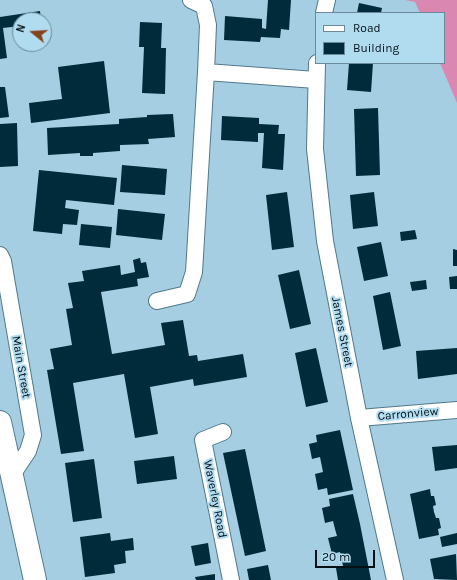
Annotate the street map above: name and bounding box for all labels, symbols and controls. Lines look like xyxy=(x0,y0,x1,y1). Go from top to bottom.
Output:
north arrow xyxy=(12,12,52,52)
legend xyxy=(315,12,445,64)
text: Road xyxy=(353,21,381,35)
text: N xyxy=(14,23,28,34)
text: Building xyxy=(353,41,399,55)
street label: James Street xyxy=(328,296,356,368)
street label: Main Street xyxy=(8,335,34,399)
street label: Carronview xyxy=(377,404,439,424)
street label: Waverley Road xyxy=(200,459,230,539)
scale bar xyxy=(317,542,377,568)
text: 20 m xyxy=(322,550,350,564)

